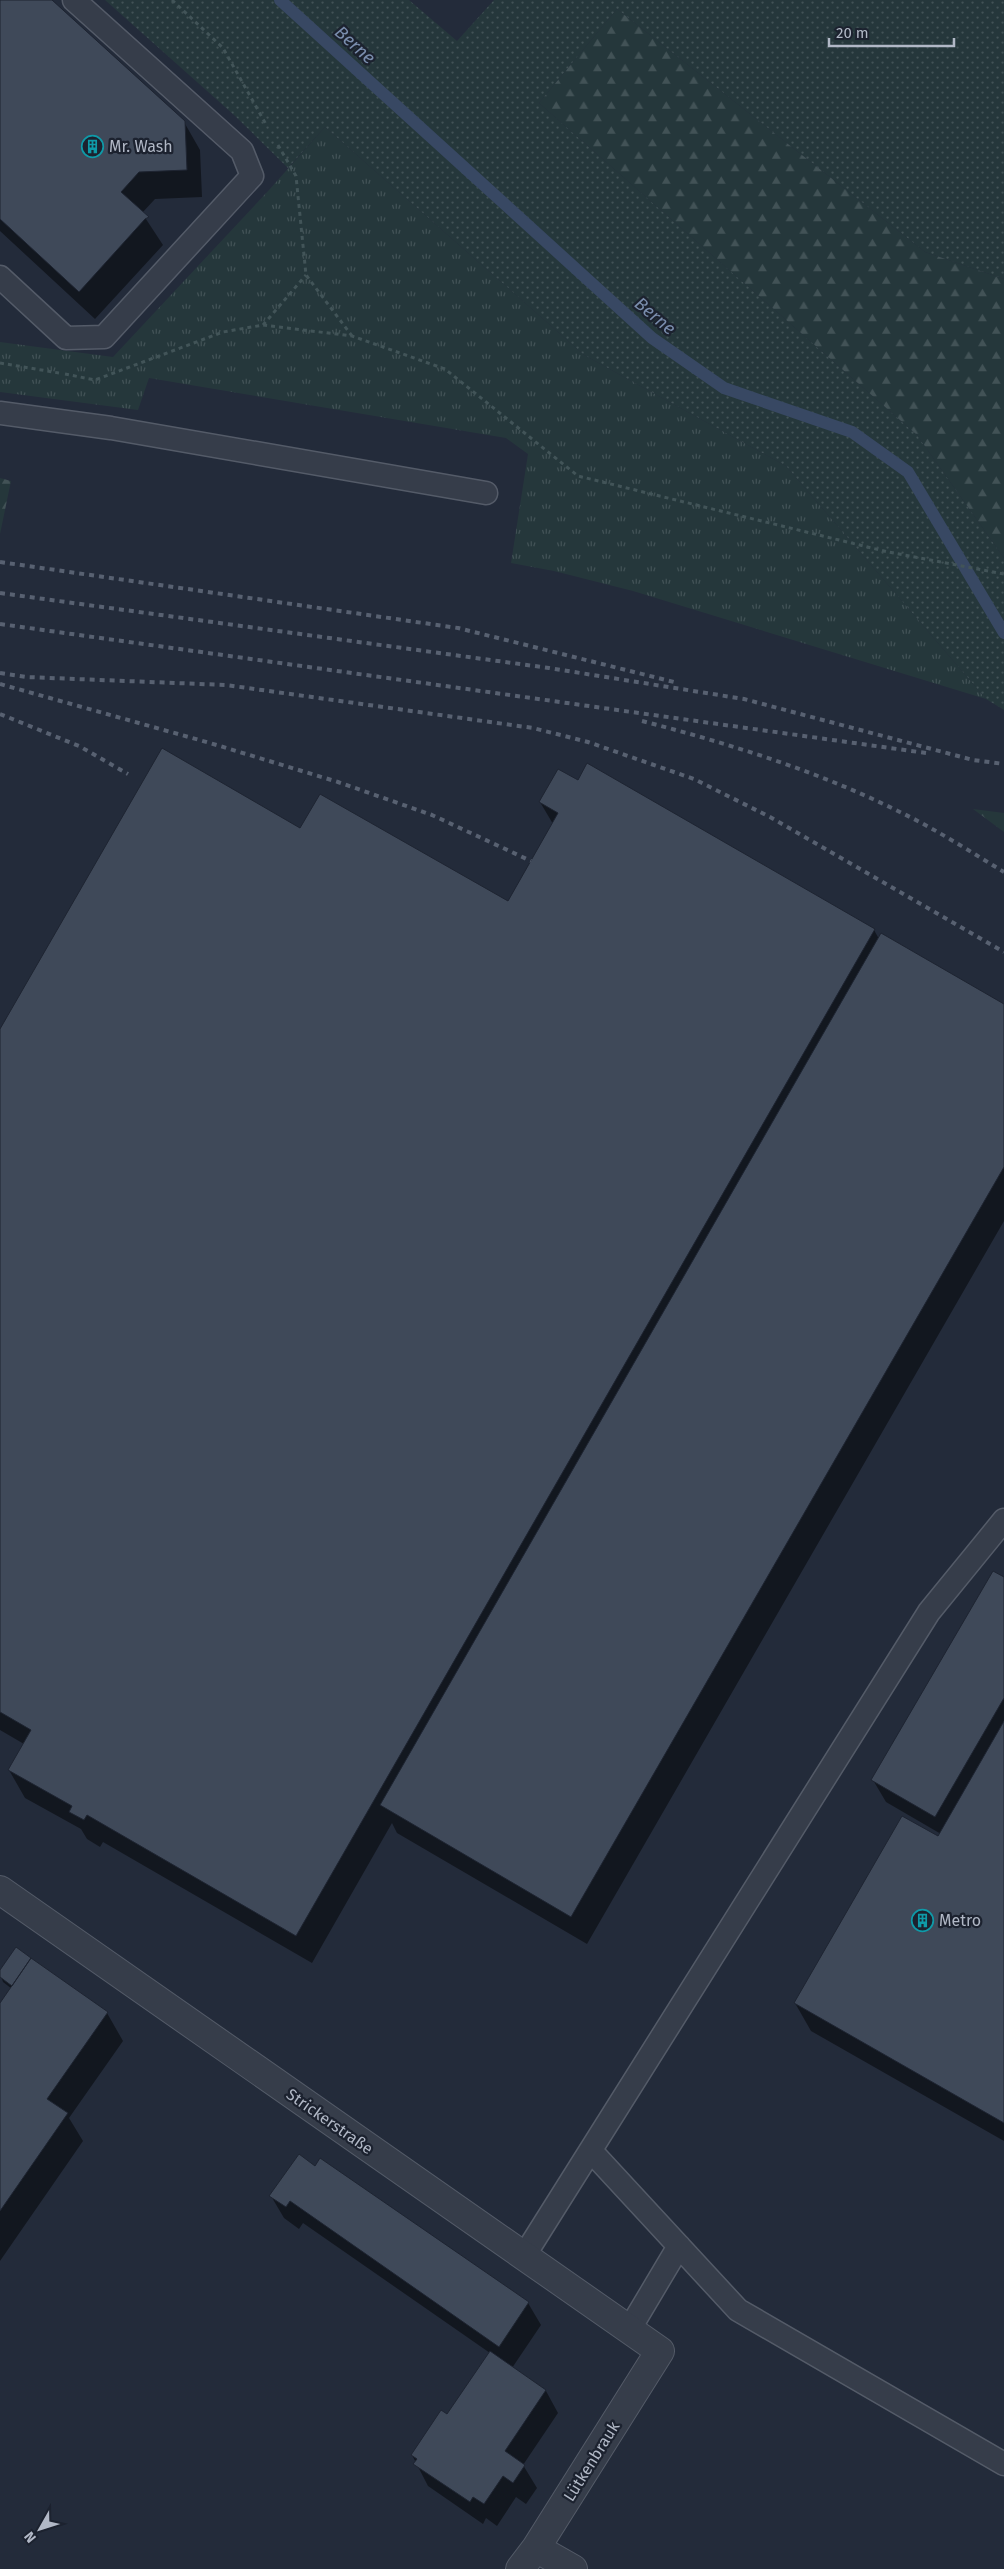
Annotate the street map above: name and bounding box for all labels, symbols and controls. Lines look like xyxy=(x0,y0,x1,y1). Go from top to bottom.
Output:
scale bar xyxy=(829,15,954,47)
water label: Berne xyxy=(330,21,380,69)
text: 20 m xyxy=(836,24,869,42)
building icon: Mr. Wash xyxy=(81,134,105,158)
place label: Mr. Wash xyxy=(109,137,173,156)
water label: Berne xyxy=(630,293,680,339)
building icon: Metro xyxy=(911,1908,935,1932)
place label: Metro xyxy=(939,1911,981,1930)
street label: Strickerstraße xyxy=(283,2085,377,2158)
street label: Lütkenbrauk xyxy=(559,2417,624,2505)
north arrow xyxy=(15,2504,65,2554)
text: N xyxy=(21,2528,40,2546)

